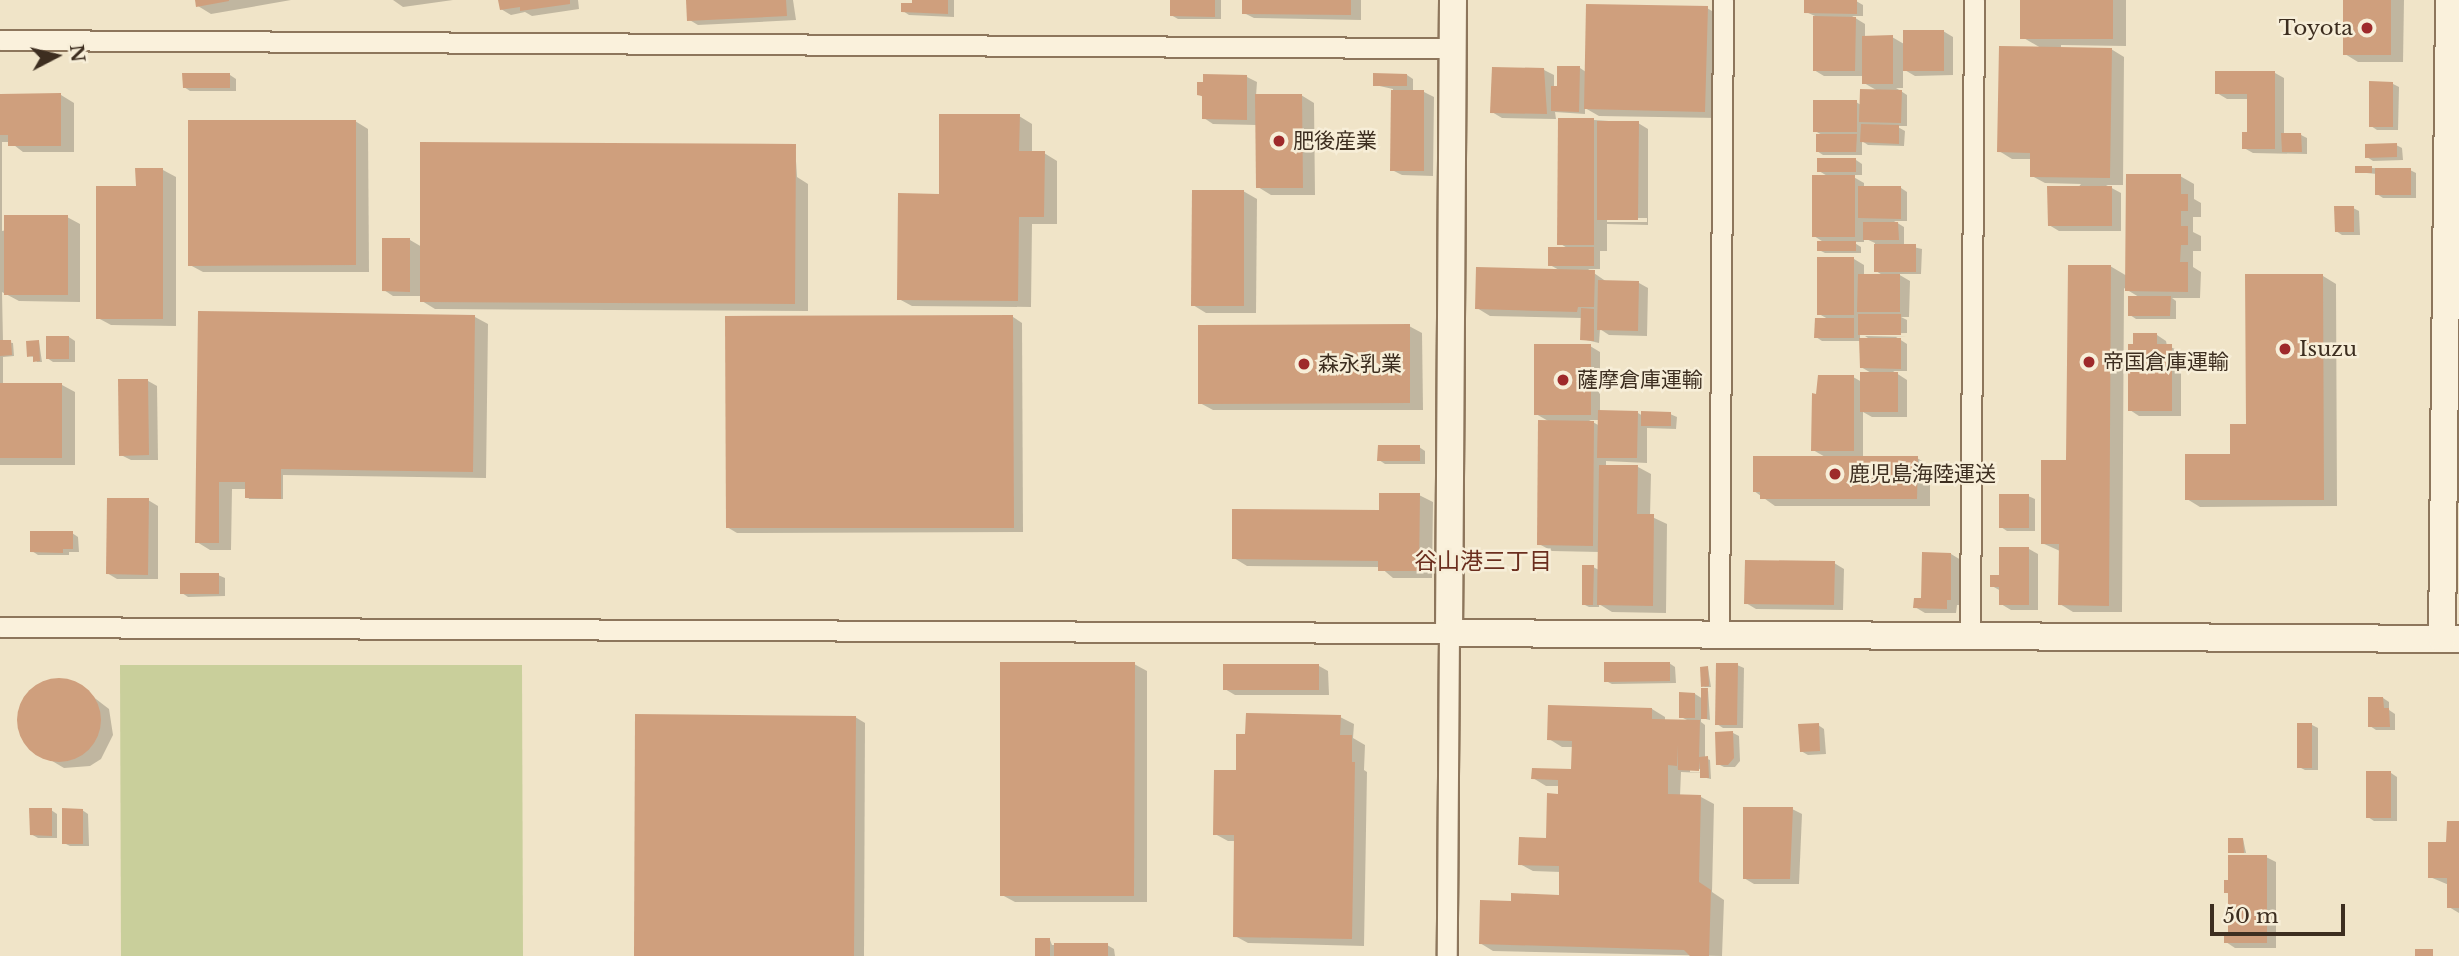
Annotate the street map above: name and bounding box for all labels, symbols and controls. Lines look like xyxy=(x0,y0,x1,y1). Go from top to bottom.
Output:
place label: Toyota xyxy=(2279,15,2353,41)
marker: Toyota xyxy=(2359,20,2375,36)
north arrow xyxy=(21,21,91,91)
text: N xyxy=(65,43,90,64)
place label: 肥後産業 xyxy=(1293,128,1377,154)
marker: 肥後産業 xyxy=(1271,133,1287,149)
place label: Isuzu xyxy=(2299,336,2357,362)
marker: Isuzu xyxy=(2277,341,2293,357)
place label: 帝国倉庫運輸 xyxy=(2103,349,2229,375)
place label: 森永乳業 xyxy=(1318,351,1402,377)
marker: 帝国倉庫運輸 xyxy=(2081,354,2097,370)
marker: 森永乳業 xyxy=(1296,356,1312,372)
place label: 薩摩倉庫運輸 xyxy=(1577,367,1703,393)
marker: 薩摩倉庫運輸 xyxy=(1555,372,1571,388)
place label: 鹿児島海陸運送 xyxy=(1849,461,1996,487)
marker: 鹿児島海陸運送 xyxy=(1827,466,1843,482)
district label: 谷山港三丁目 xyxy=(1414,547,1552,575)
scale bar xyxy=(2214,890,2349,934)
text: 50 m xyxy=(2223,903,2278,929)

